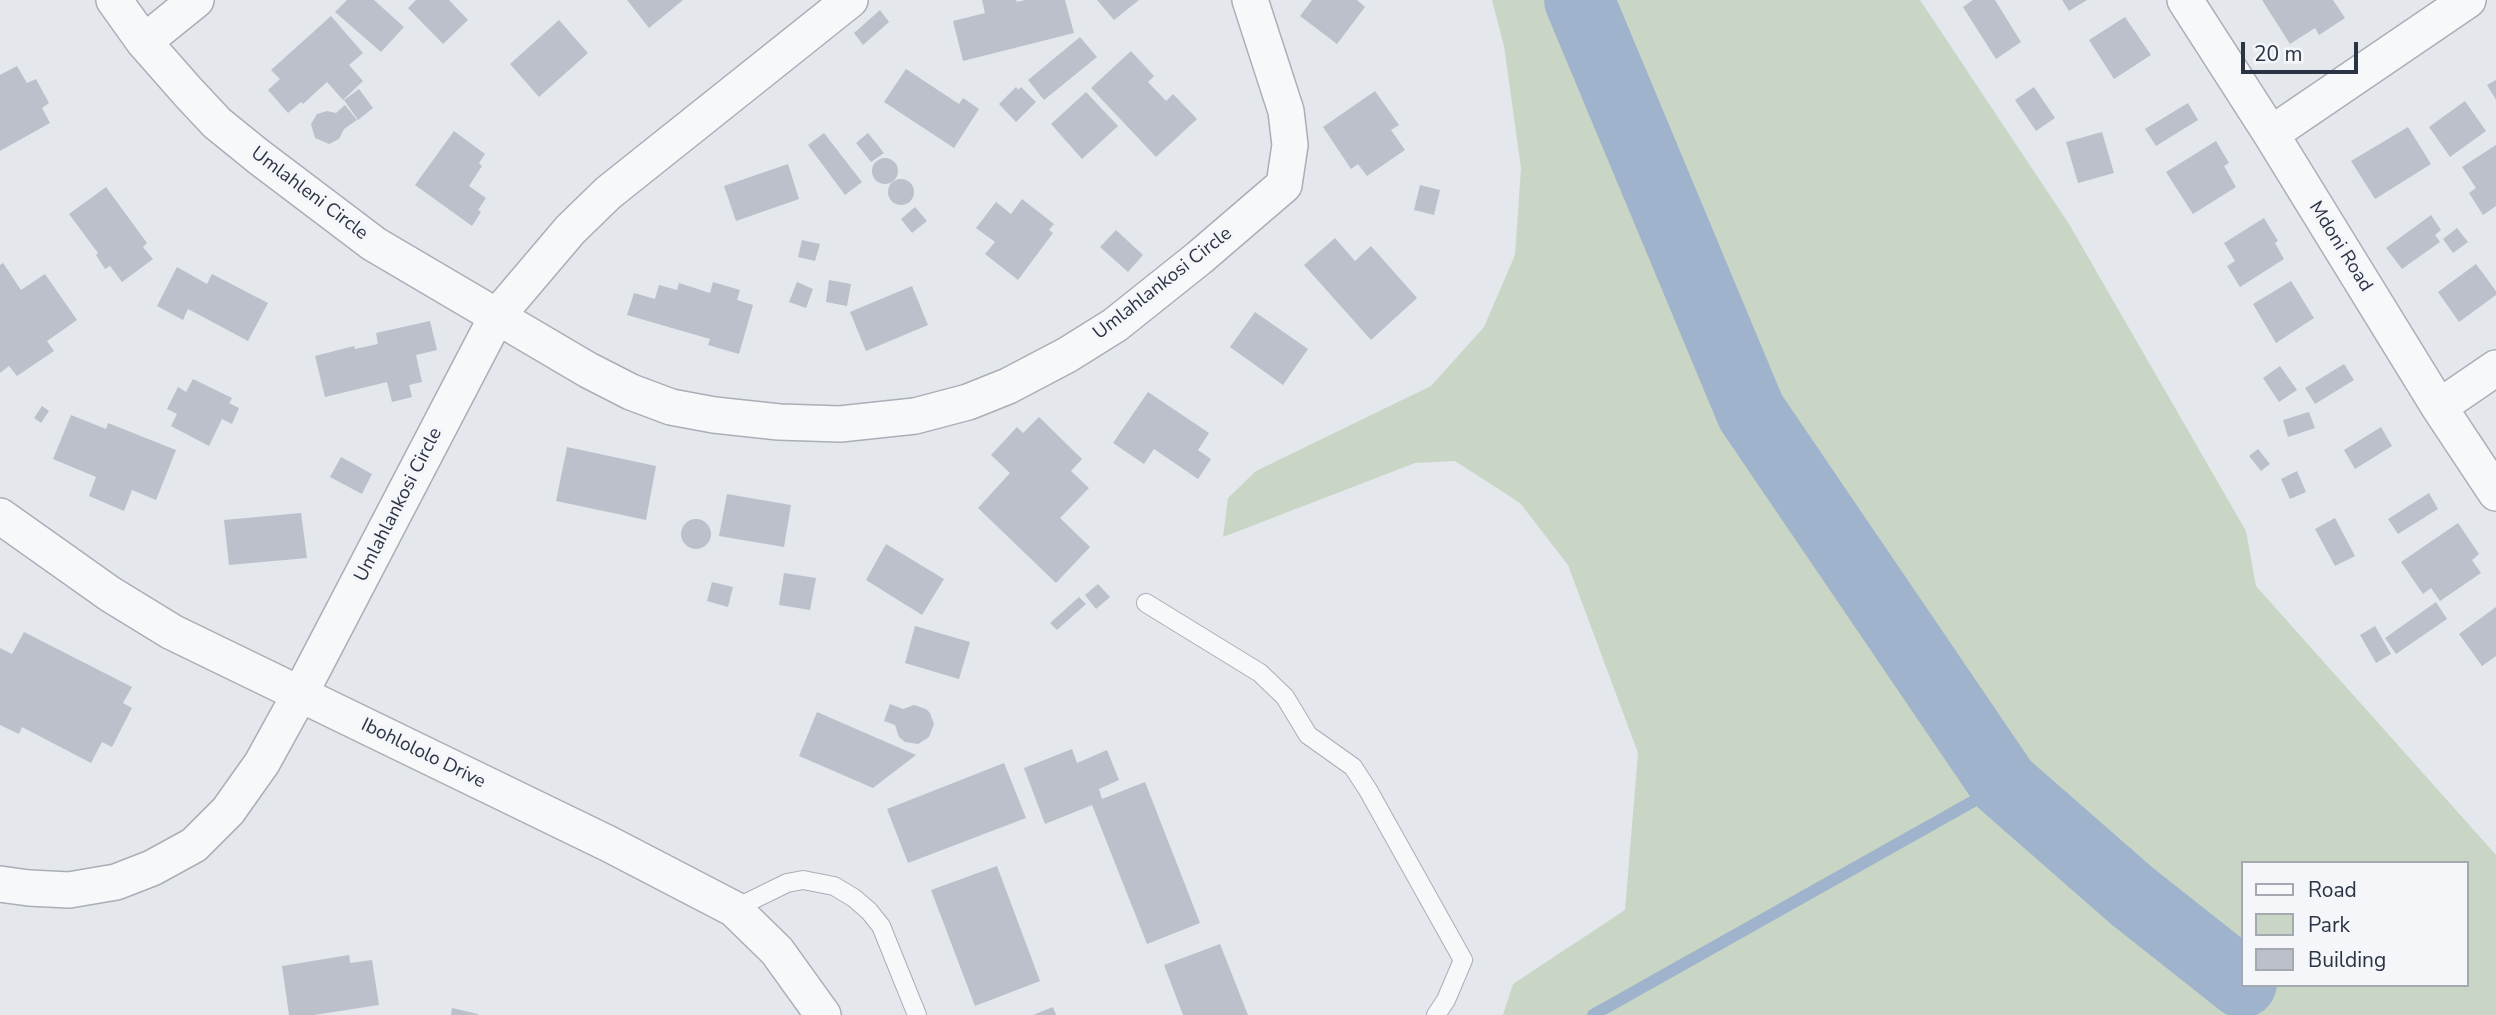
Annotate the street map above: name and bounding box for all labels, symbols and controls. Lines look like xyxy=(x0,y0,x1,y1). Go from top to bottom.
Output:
scale bar xyxy=(2244,28,2361,72)
text: 20 m xyxy=(2254,40,2303,68)
street label: Umlahleni Circle xyxy=(246,143,372,245)
street label: Mdoni Road xyxy=(2303,198,2377,296)
street label: Umlahlankosi Circle xyxy=(1089,223,1237,345)
street label: Umlahlankosi Circle xyxy=(350,424,448,586)
street label: Ibohlololo Drive xyxy=(357,714,489,794)
legend xyxy=(2240,861,2468,987)
text: Road xyxy=(2308,876,2357,904)
text: Park xyxy=(2308,911,2350,939)
text: Building xyxy=(2308,946,2386,974)

